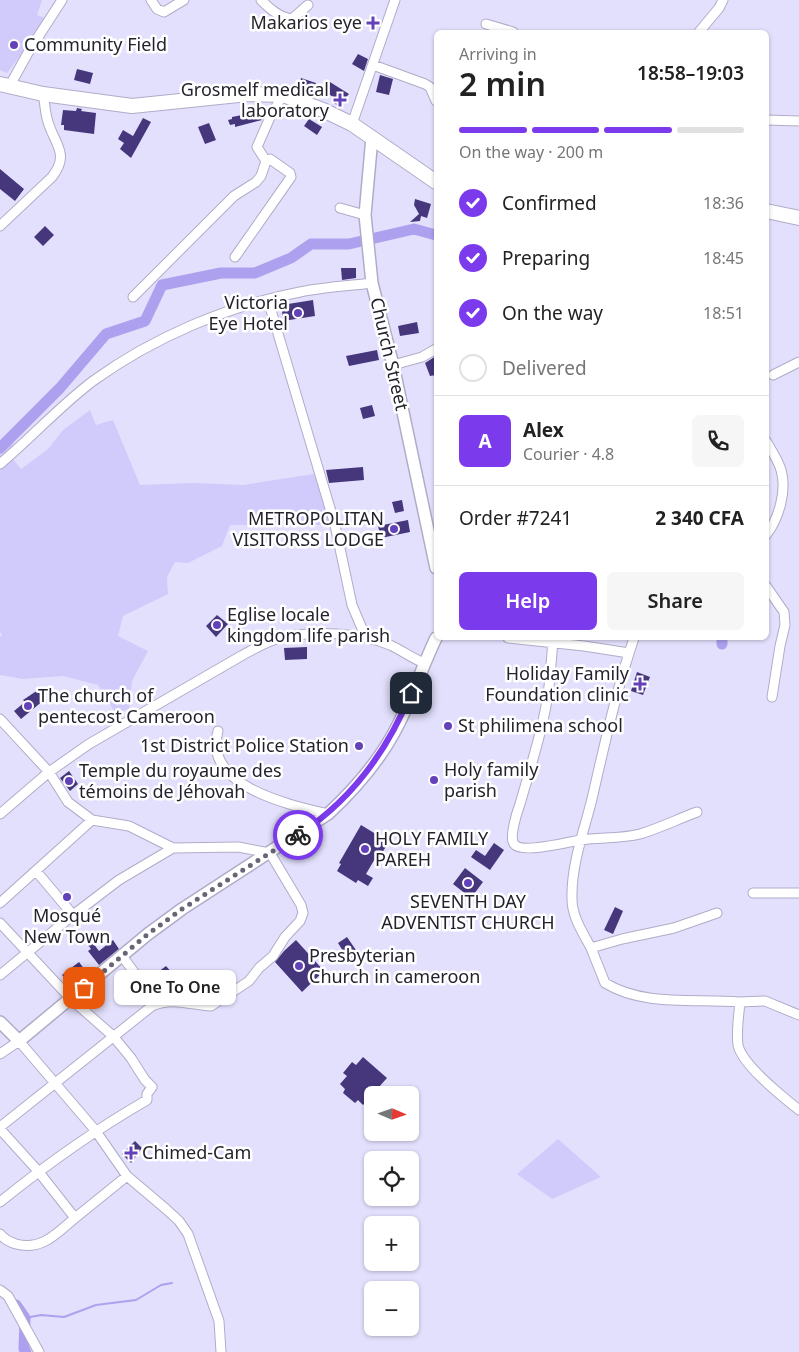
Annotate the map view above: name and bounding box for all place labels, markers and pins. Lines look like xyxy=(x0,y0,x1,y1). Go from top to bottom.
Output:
place label: Makarios eye xyxy=(250,10,362,34)
marker: Makarios eye xyxy=(366,16,380,30)
place label: Community Field xyxy=(24,32,167,56)
marker: Community Field xyxy=(8,39,20,51)
place label: Grosmelf medical laboratory xyxy=(181,77,330,122)
marker: Grosmelf medical laboratory xyxy=(333,93,347,107)
place label: Victoria Eye Hotel xyxy=(208,290,288,335)
marker: Victoria Eye Hotel xyxy=(292,307,304,319)
place label: METROPOLITAN VISITORSS LODGE xyxy=(232,506,384,551)
marker: METROPOLITAN VISITORSS LODGE xyxy=(388,523,400,535)
place label: Eglise locale kingdom life parish xyxy=(227,602,390,647)
marker: Eglise locale kingdom life parish xyxy=(211,619,223,631)
place label: Holiday Family Foundation clinic xyxy=(485,661,630,706)
pin xyxy=(390,672,432,714)
marker: Holiday Family Foundation clinic xyxy=(633,677,647,691)
place label: The church of pentecost Cameroon xyxy=(38,683,215,728)
marker: The church of pentecost Cameroon xyxy=(22,700,34,712)
place label: St philimena school xyxy=(458,713,623,737)
marker: St philimena school xyxy=(442,720,454,732)
place label: 1st District Police Station xyxy=(140,733,349,757)
marker: 1st District Police Station xyxy=(353,740,365,752)
place label: Holy family parish xyxy=(444,757,539,802)
place label: Temple du royaume des témoins de Jéhovah xyxy=(79,758,282,803)
marker: Holy family parish xyxy=(428,774,440,786)
marker: Temple du royaume des témoins de Jéhovah xyxy=(63,775,75,787)
place label: HOLY FAMILY PAREH xyxy=(375,826,489,871)
marker: HOLY FAMILY PAREH xyxy=(359,843,371,855)
marker: SEVENTH DAY ADVENTIST CHURCH xyxy=(462,877,474,889)
place label: SEVENTH DAY ADVENTIST CHURCH xyxy=(381,889,555,934)
marker: Mosqué New Town xyxy=(61,891,73,903)
place label: Mosqué New Town xyxy=(24,903,110,948)
place label: Presbyterian Church in cameroon xyxy=(309,943,480,988)
marker: Presbyterian Church in cameroon xyxy=(293,960,305,972)
pin xyxy=(63,967,105,1009)
callout: One To One xyxy=(114,970,236,1006)
place label: Chimed-Cam xyxy=(142,1140,251,1164)
marker: Chimed-Cam xyxy=(124,1146,138,1160)

